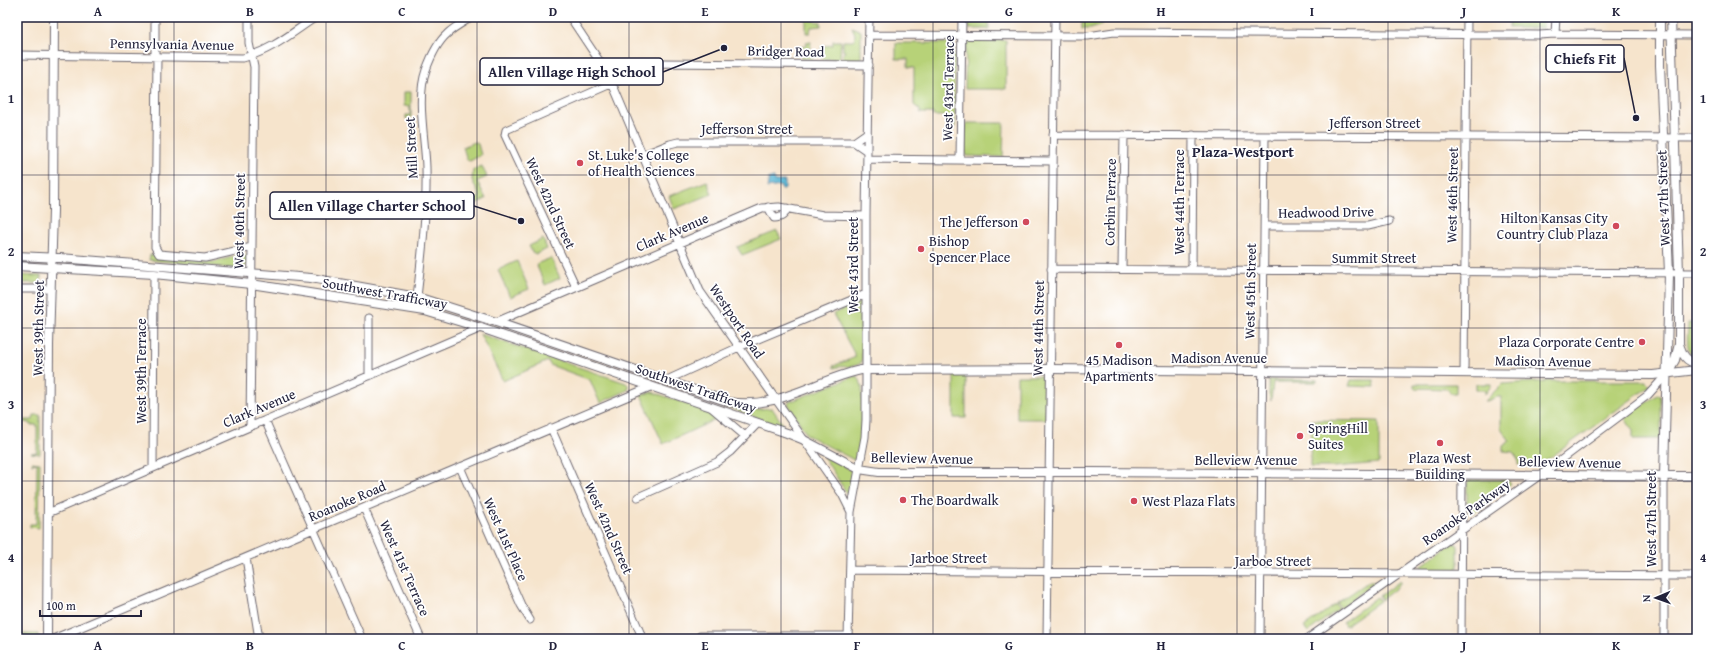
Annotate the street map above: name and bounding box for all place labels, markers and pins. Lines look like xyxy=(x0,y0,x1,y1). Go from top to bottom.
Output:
callout: Chiefs Fit xyxy=(1546,45,1624,72)
callout: Allen Village High School xyxy=(480,58,663,85)
place label: St. Luke's College of Health Sciences xyxy=(588,145,695,181)
marker: St. Luke's College of Health Sciences xyxy=(575,158,585,168)
callout: Allen Village Charter School xyxy=(270,192,474,219)
place label: Hilton Kansas City Country Club Plaza xyxy=(1497,208,1608,244)
place label: The Jefferson xyxy=(940,212,1018,232)
marker: The Jefferson xyxy=(1021,217,1031,227)
marker: Hilton Kansas City Country Club Plaza xyxy=(1611,221,1621,231)
place label: Bishop Spencer Place xyxy=(929,231,1011,267)
marker: Bishop Spencer Place xyxy=(916,244,926,254)
place label: Plaza Corporate Centre xyxy=(1499,332,1634,352)
marker: Plaza Corporate Centre xyxy=(1637,337,1647,347)
marker: 45 Madison Apartments xyxy=(1114,340,1124,350)
place label: 45 Madison Apartments xyxy=(1084,350,1154,386)
place label: SpringHill Suites xyxy=(1308,418,1368,454)
marker: SpringHill Suites xyxy=(1295,431,1305,441)
marker: Plaza West Building xyxy=(1435,438,1445,448)
place label: Plaza West Building xyxy=(1409,448,1471,484)
place label: The Boardwalk xyxy=(911,490,999,510)
place label: West Plaza Flats xyxy=(1142,491,1235,511)
marker: The Boardwalk xyxy=(898,495,908,505)
marker: West Plaza Flats xyxy=(1129,496,1139,506)

